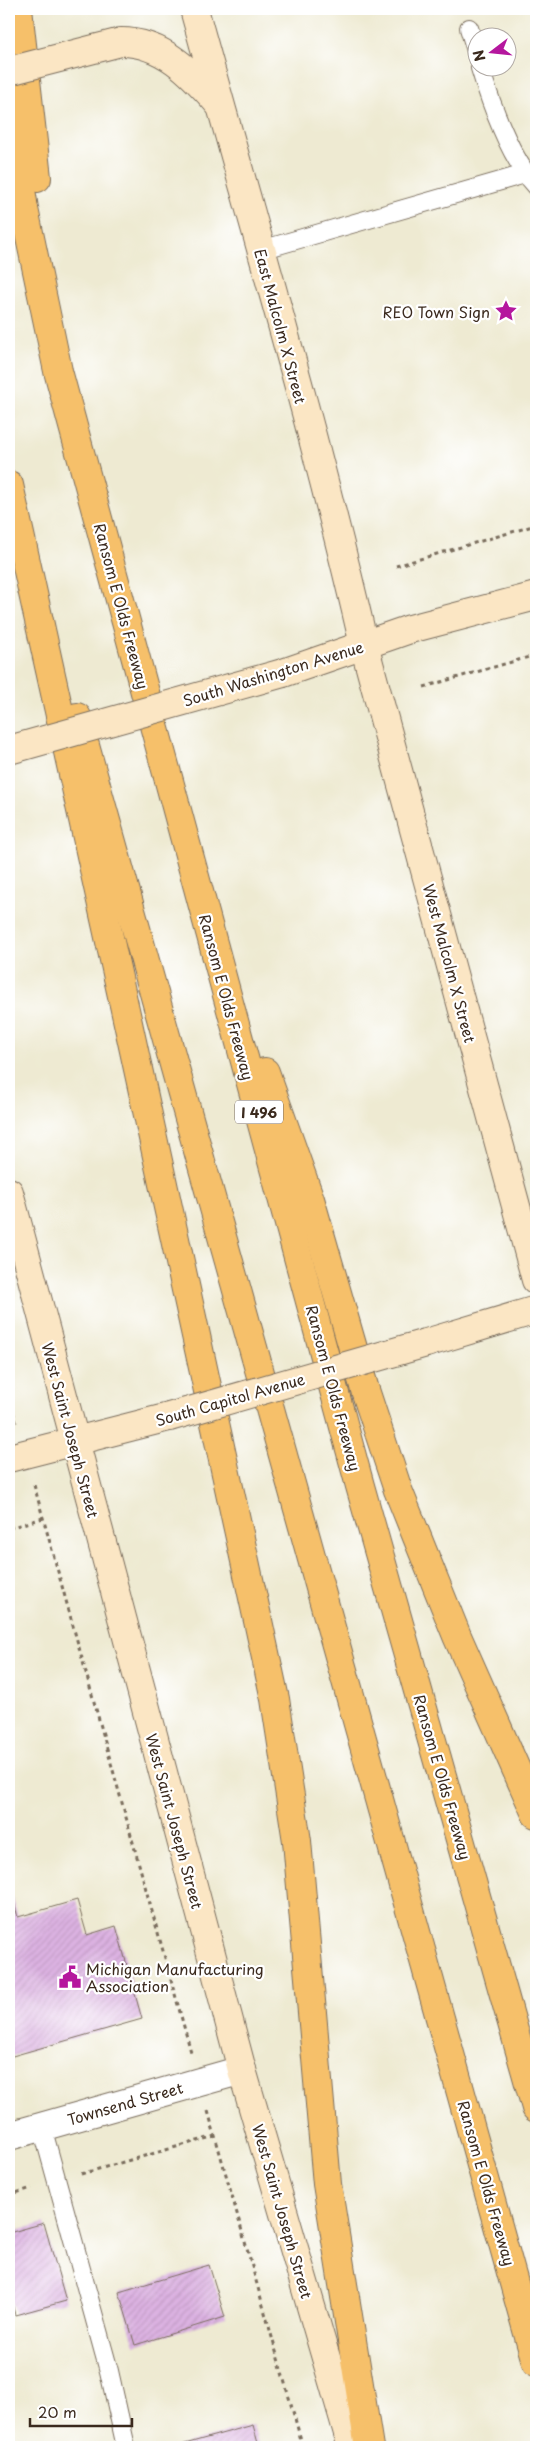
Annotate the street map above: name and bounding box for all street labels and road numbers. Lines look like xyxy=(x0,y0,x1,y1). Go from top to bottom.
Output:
street label: East Malcolm X Street xyxy=(249,246,313,406)
street label: Ransom E Olds Freeway xyxy=(89,520,155,692)
street label: South Washington Avenue xyxy=(180,635,366,711)
street label: West Malcolm X Street xyxy=(418,881,482,1045)
street label: Ransom E Olds Freeway xyxy=(194,911,260,1083)
road number: I 496 xyxy=(235,1100,283,1124)
street label: Ransom E Olds Freeway xyxy=(301,1302,367,1474)
street label: West Saint Joseph Street xyxy=(36,1340,106,1520)
street label: South Capitol Avenue xyxy=(153,1367,307,1431)
street label: Ransom E Olds Freeway xyxy=(408,1692,478,1862)
street label: West Saint Joseph Street xyxy=(140,1731,210,1911)
street label: Townsend Street xyxy=(65,2076,185,2130)
street label: Ransom E Olds Freeway xyxy=(452,2098,522,2268)
street label: West Saint Joseph Street xyxy=(247,2121,319,2301)

